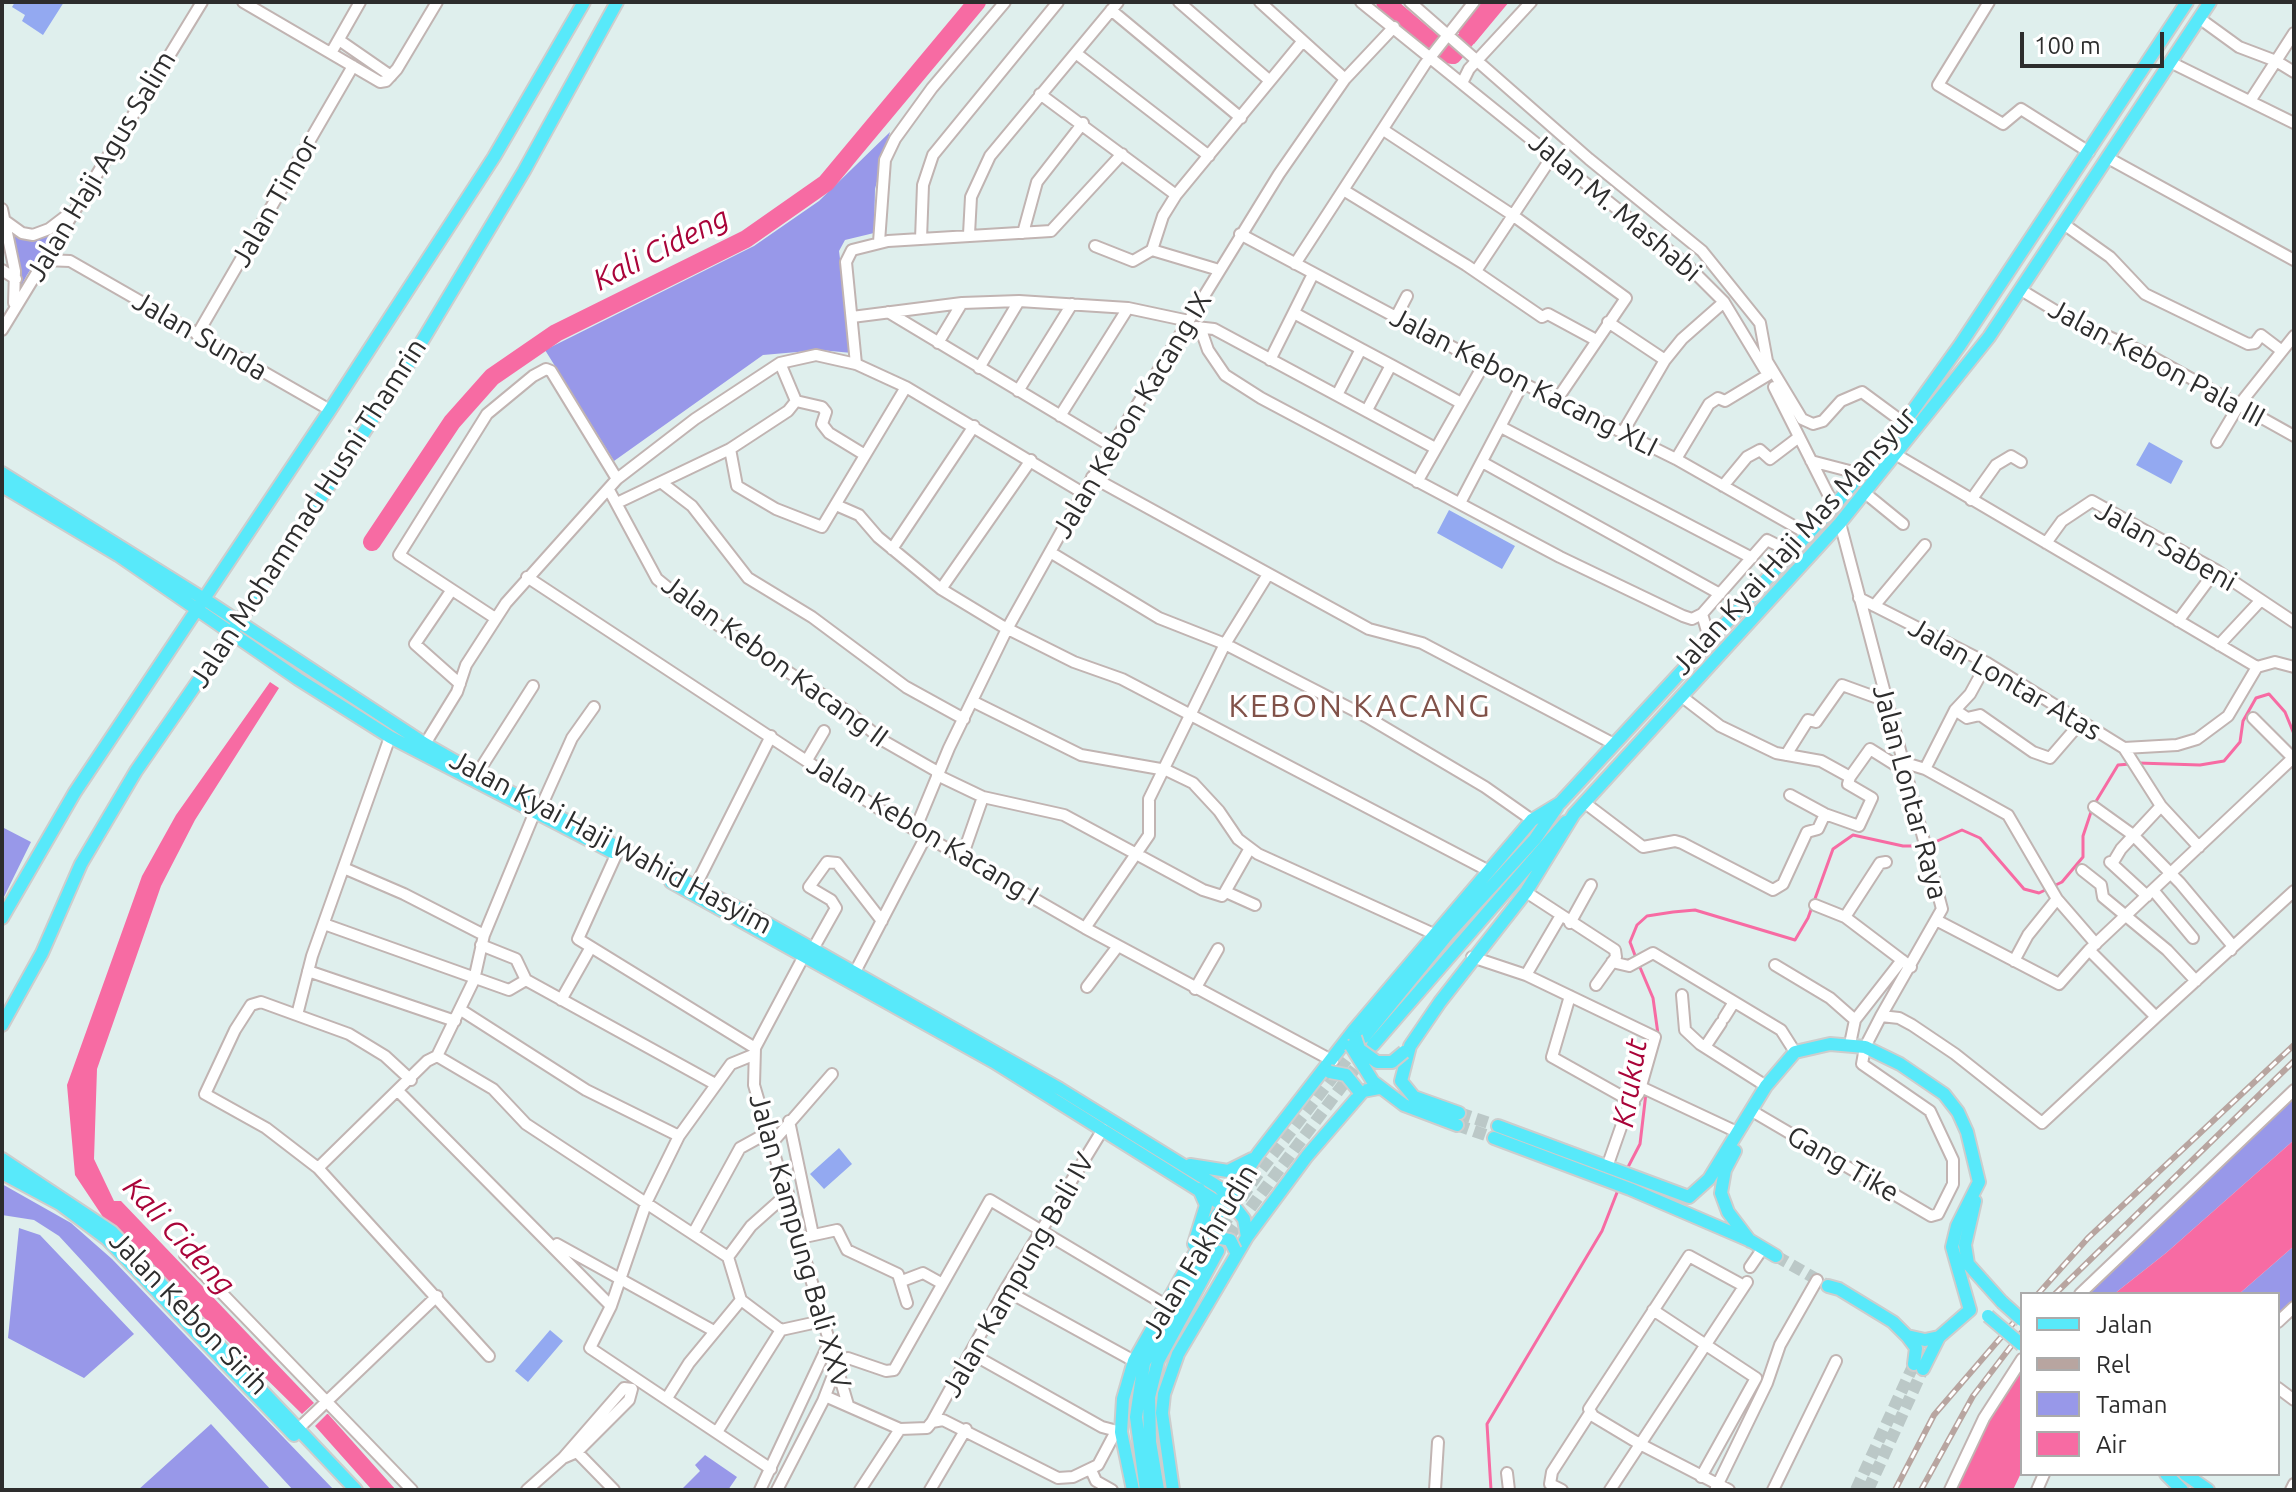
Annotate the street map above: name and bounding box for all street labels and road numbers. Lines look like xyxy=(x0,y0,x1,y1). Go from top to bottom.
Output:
street label: Jalan Haji Agus Salim xyxy=(19,45,183,287)
street label: Jalan M. Mashabi xyxy=(1522,125,1708,289)
street label: Jalan Timor xyxy=(224,129,326,273)
street label: Jalan Sunda xyxy=(127,284,273,388)
street label: Jalan Kebon Kacang IX xyxy=(1045,286,1219,544)
street label: Jalan Kebon Pala III xyxy=(2043,292,2271,434)
street label: Jalan Kebon Kacang XLI xyxy=(1385,300,1663,464)
street label: Jalan Mohammad Husni Thamrin xyxy=(182,332,434,694)
street label: Jalan Kyai Haji Mas Mansyur xyxy=(1665,400,1923,682)
street label: Jalan Sabeni xyxy=(2090,493,2242,599)
street label: Jalan Kebon Kacang II xyxy=(655,568,895,754)
street label: Jalan Lontar Atas xyxy=(1903,610,2107,748)
street label: Jalan Lontar Raya xyxy=(1865,681,1955,903)
street label: Jalan Kyai Haji Wahid Hasyim xyxy=(444,743,778,941)
street label: Jalan Kebon Kacang I xyxy=(801,748,1045,912)
street label: Jalan Kampung Bali XXV xyxy=(742,1090,858,1392)
street label: Gang Tike xyxy=(1781,1119,1905,1209)
street label: Jalan Kampung Bali IV xyxy=(934,1147,1102,1403)
street label: Jalan Fakhrudin xyxy=(1135,1158,1265,1344)
street label: Jalan Kebon Sirih xyxy=(102,1224,276,1402)

